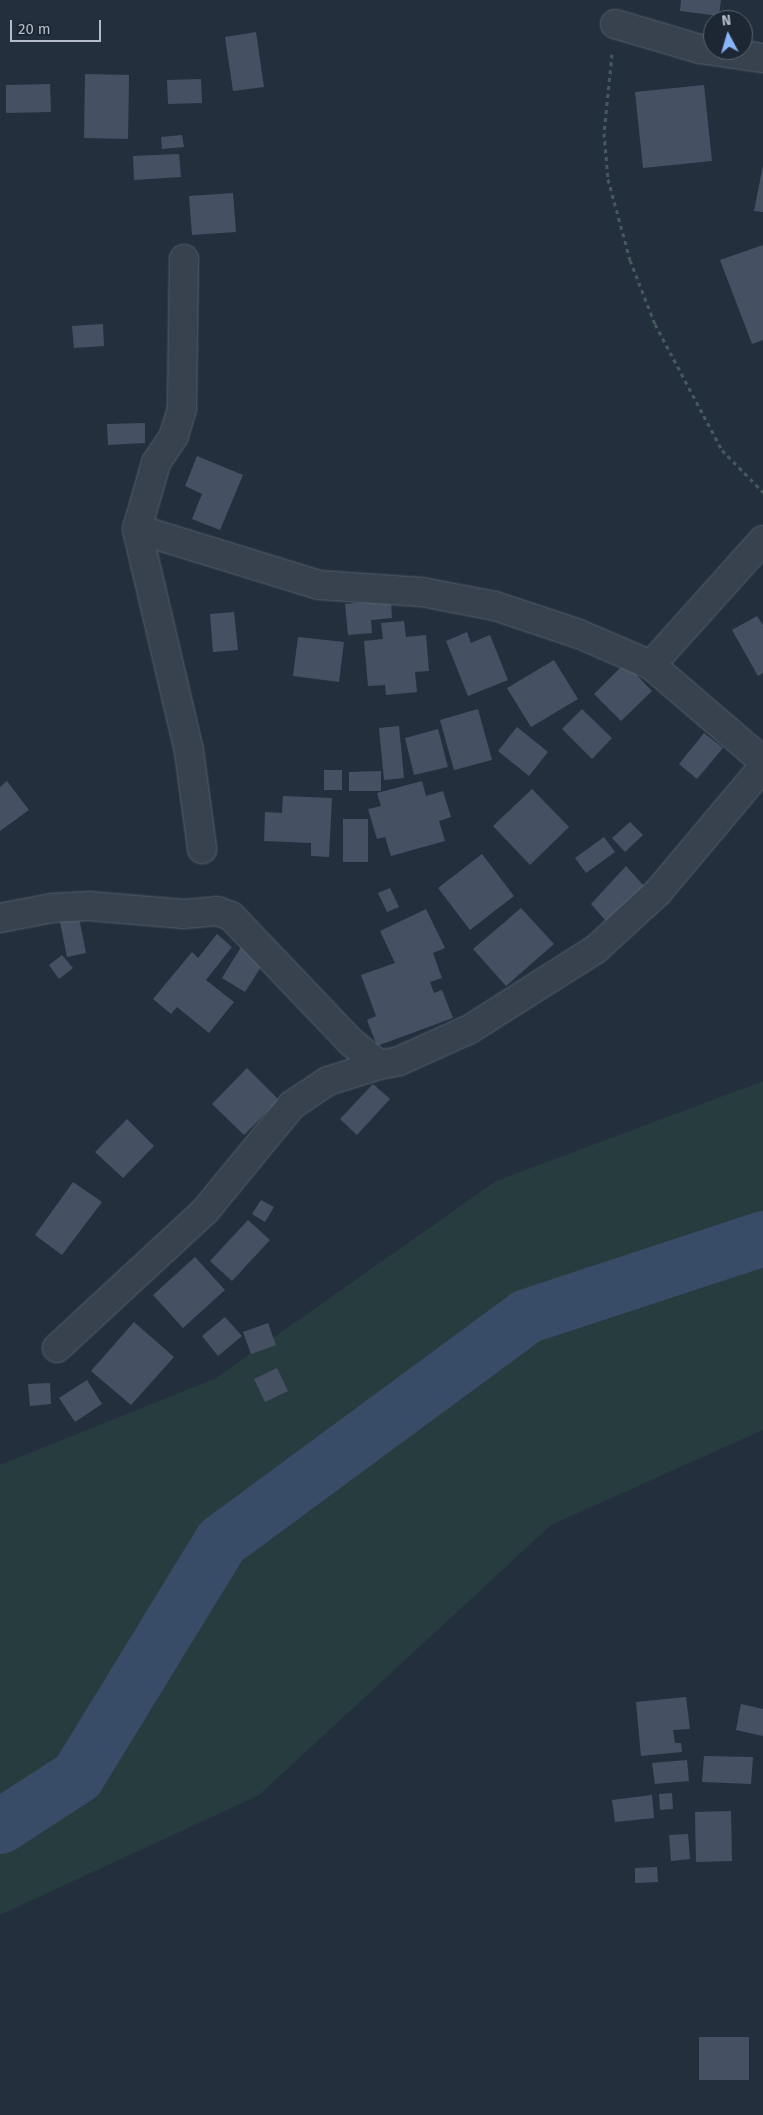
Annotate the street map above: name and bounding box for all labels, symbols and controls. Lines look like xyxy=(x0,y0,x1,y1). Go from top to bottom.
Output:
scale bar xyxy=(12,10,104,42)
north arrow xyxy=(703,10,753,60)
text: N xyxy=(721,12,732,30)
text: 20 m xyxy=(18,20,51,38)

